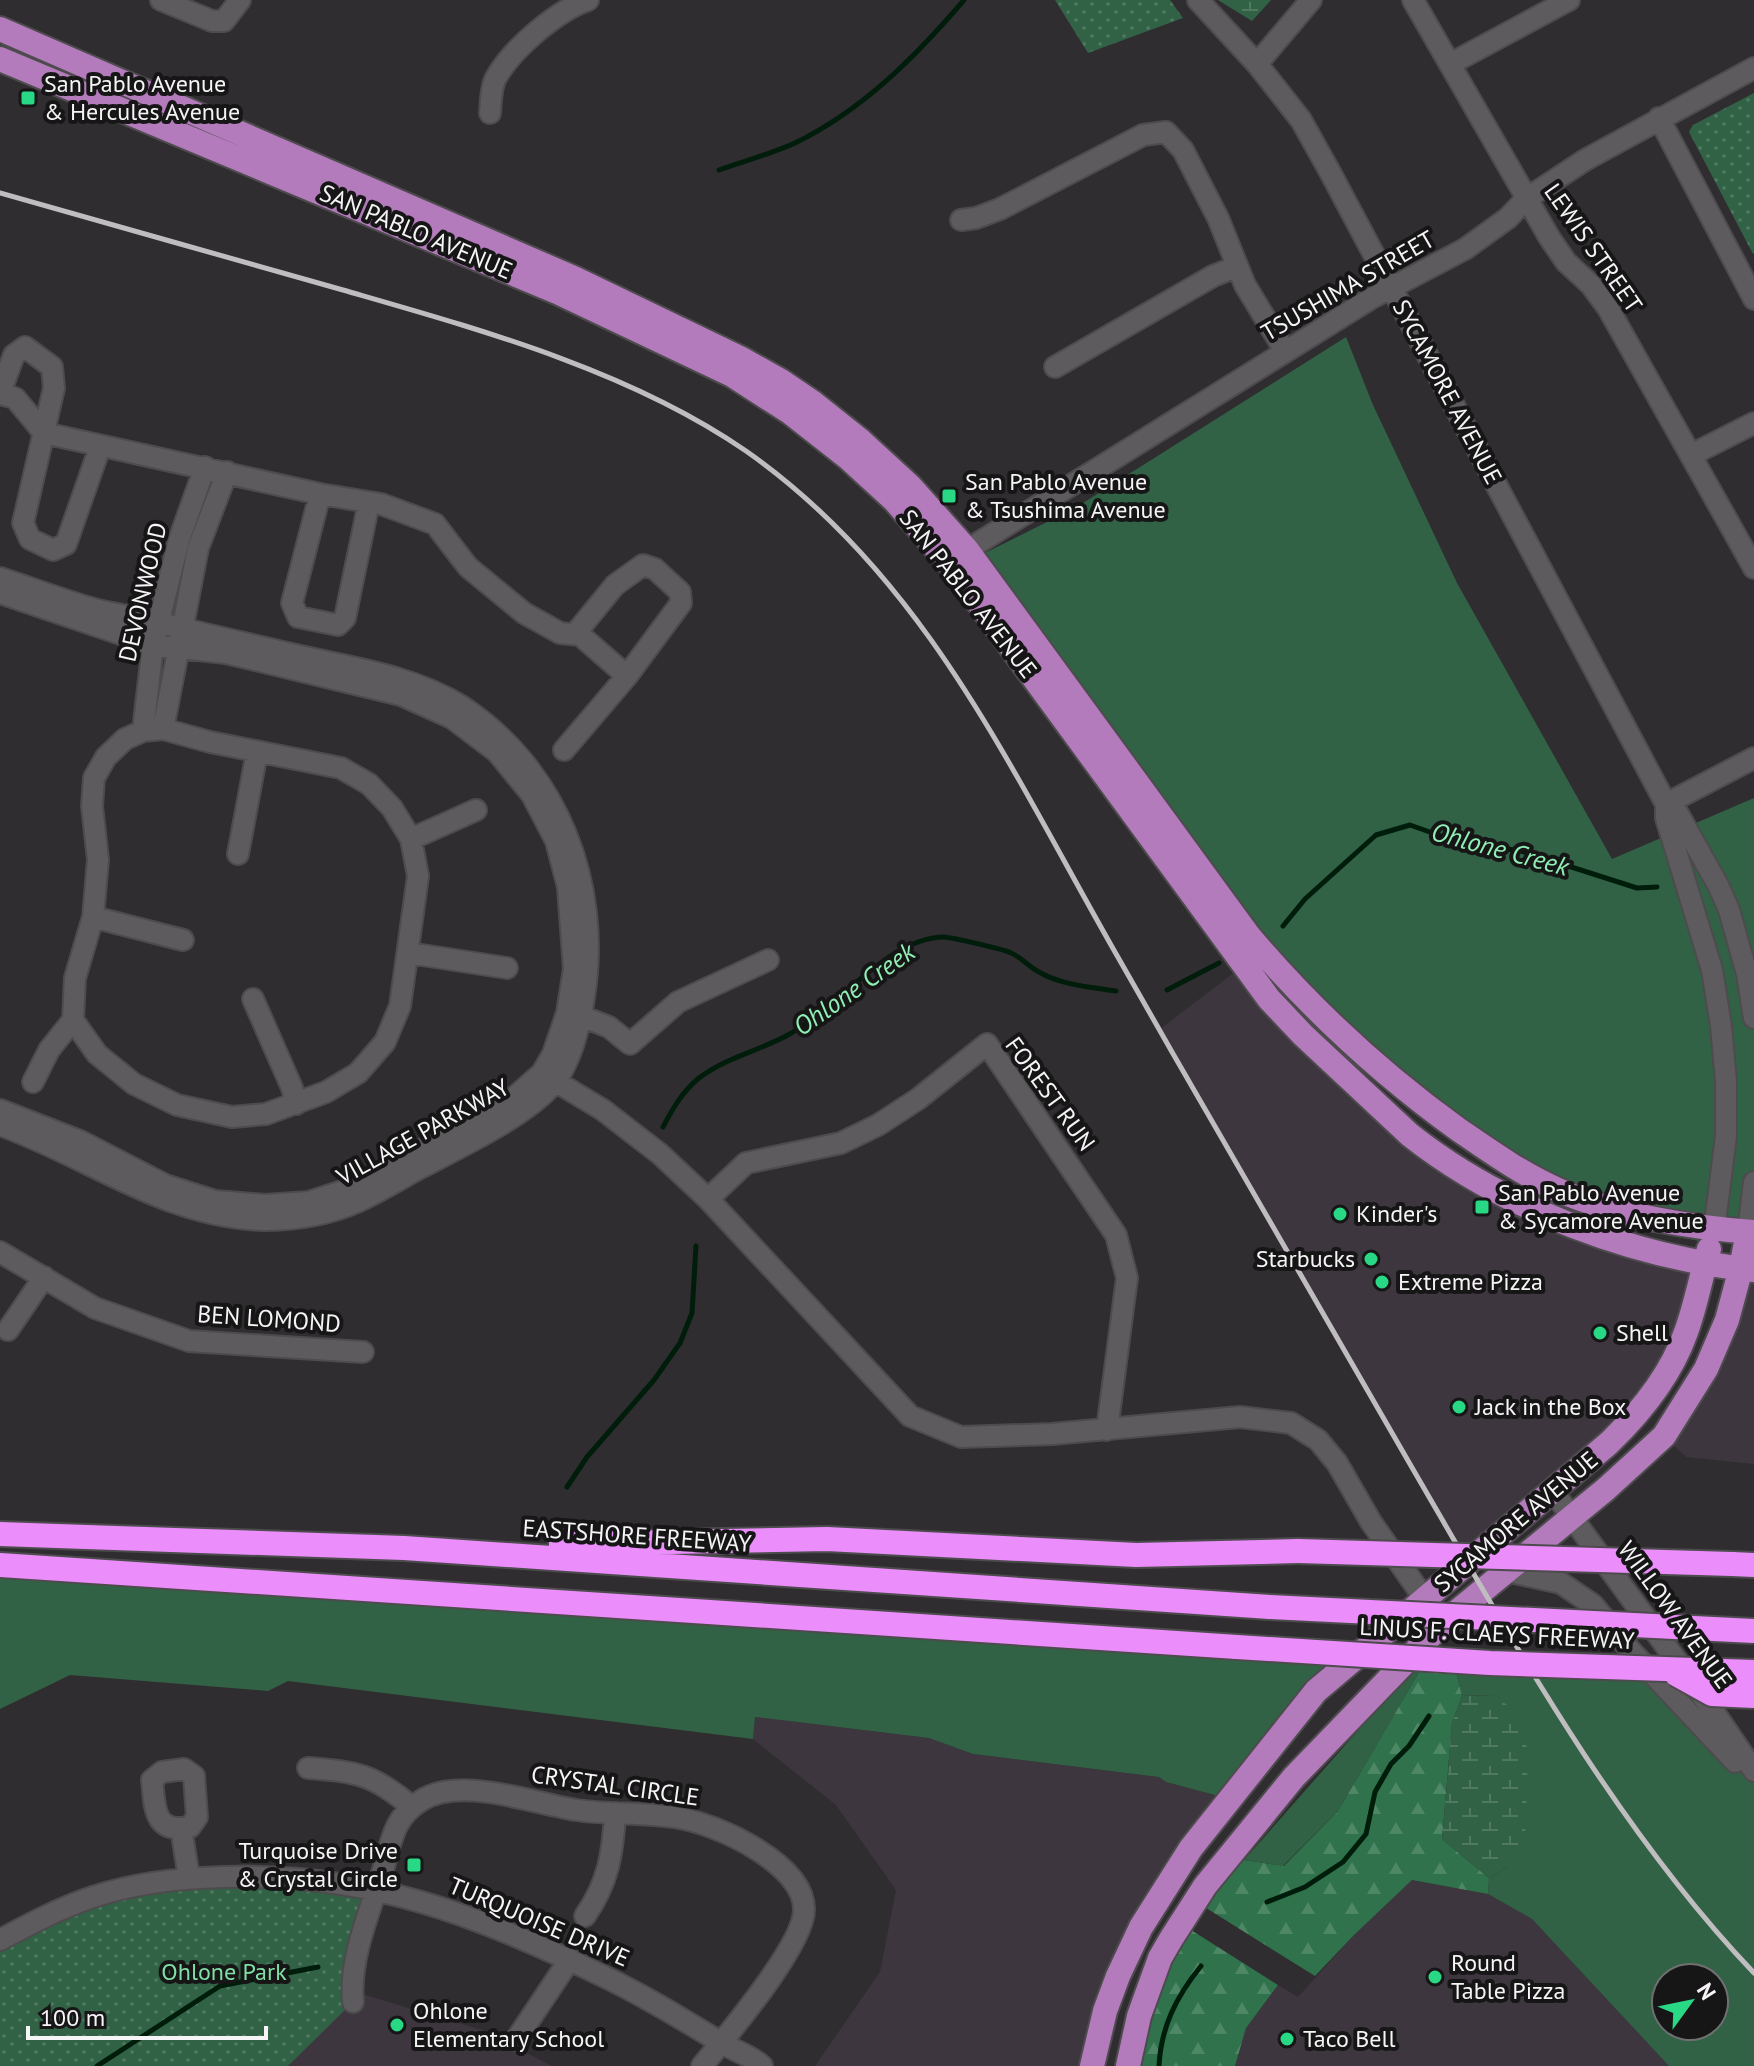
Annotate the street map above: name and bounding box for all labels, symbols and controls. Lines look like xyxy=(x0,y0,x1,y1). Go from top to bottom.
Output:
place label: San Pablo Avenue & Hercules Avenue xyxy=(44,68,240,127)
marker: San Pablo Avenue & Hercules Avenue xyxy=(19,89,37,107)
street label: SAN PABLO AVENUE xyxy=(315,177,517,286)
street label: LEWIS STREET xyxy=(1538,177,1649,318)
street label: TSUSHIMA STREET xyxy=(1255,223,1440,348)
street label: SYCAMORE AVENUE xyxy=(1386,294,1509,489)
place label: San Pablo Avenue & Tsushima Avenue xyxy=(965,466,1166,525)
marker: San Pablo Avenue & Tsushima Avenue xyxy=(940,487,958,505)
street label: SAN PABLO AVENUE xyxy=(893,503,1044,685)
street label: DEVONWOOD xyxy=(111,519,174,665)
water label: Ohlone Creek xyxy=(1428,814,1574,883)
water label: Ohlone Creek xyxy=(787,934,922,1042)
street label: FOREST RUN xyxy=(999,1031,1102,1157)
street label: VILLAGE PARKWAY xyxy=(330,1071,515,1192)
place label: San Pablo Avenue & Sycamore Avenue xyxy=(1498,1177,1704,1236)
place label: Kinder's xyxy=(1356,1198,1437,1229)
marker: San Pablo Avenue & Sycamore Avenue xyxy=(1473,1198,1491,1216)
marker: Kinder's xyxy=(1331,1205,1349,1223)
place label: Starbucks xyxy=(1256,1243,1355,1274)
marker: Starbucks xyxy=(1362,1250,1380,1268)
place label: Extreme Pizza xyxy=(1398,1266,1543,1297)
marker: Extreme Pizza xyxy=(1373,1273,1391,1291)
street label: BEN LOMOND xyxy=(196,1298,342,1339)
place label: Shell xyxy=(1616,1317,1668,1348)
marker: Shell xyxy=(1591,1324,1609,1342)
place label: Jack in the Box xyxy=(1474,1391,1626,1422)
marker: Jack in the Box xyxy=(1450,1398,1468,1416)
street label: SYCAMORE AVENUE xyxy=(1427,1444,1604,1599)
street label: EASTSHORE FREEWAY xyxy=(522,1512,753,1559)
street label: WILLOW AVENUE xyxy=(1611,1535,1739,1695)
street label: LINUS F. CLAEYS FREEWAY xyxy=(1359,1611,1636,1656)
street label: CRYSTAL CIRCLE xyxy=(529,1758,701,1813)
place label: Turquoise Drive & Crystal Circle xyxy=(238,1835,398,1894)
marker: Turquoise Drive & Crystal Circle xyxy=(405,1856,423,1874)
street label: TURQUOISE DRIVE xyxy=(444,1870,634,1974)
place label: Round Table Pizza xyxy=(1451,1947,1565,2006)
park label: Ohlone Park xyxy=(161,1956,287,1987)
north arrow xyxy=(1650,1962,1730,2042)
marker: Round Table Pizza xyxy=(1426,1968,1444,1986)
text: N xyxy=(1691,1977,1722,2005)
scale bar xyxy=(28,1990,266,2040)
place label: Ohlone Elementary School xyxy=(413,1995,604,2054)
text: 100 m xyxy=(40,2002,105,2033)
marker: Ohlone Elementary School xyxy=(388,2016,406,2034)
place label: Taco Bell xyxy=(1303,2023,1395,2054)
marker: Taco Bell xyxy=(1278,2030,1296,2048)

